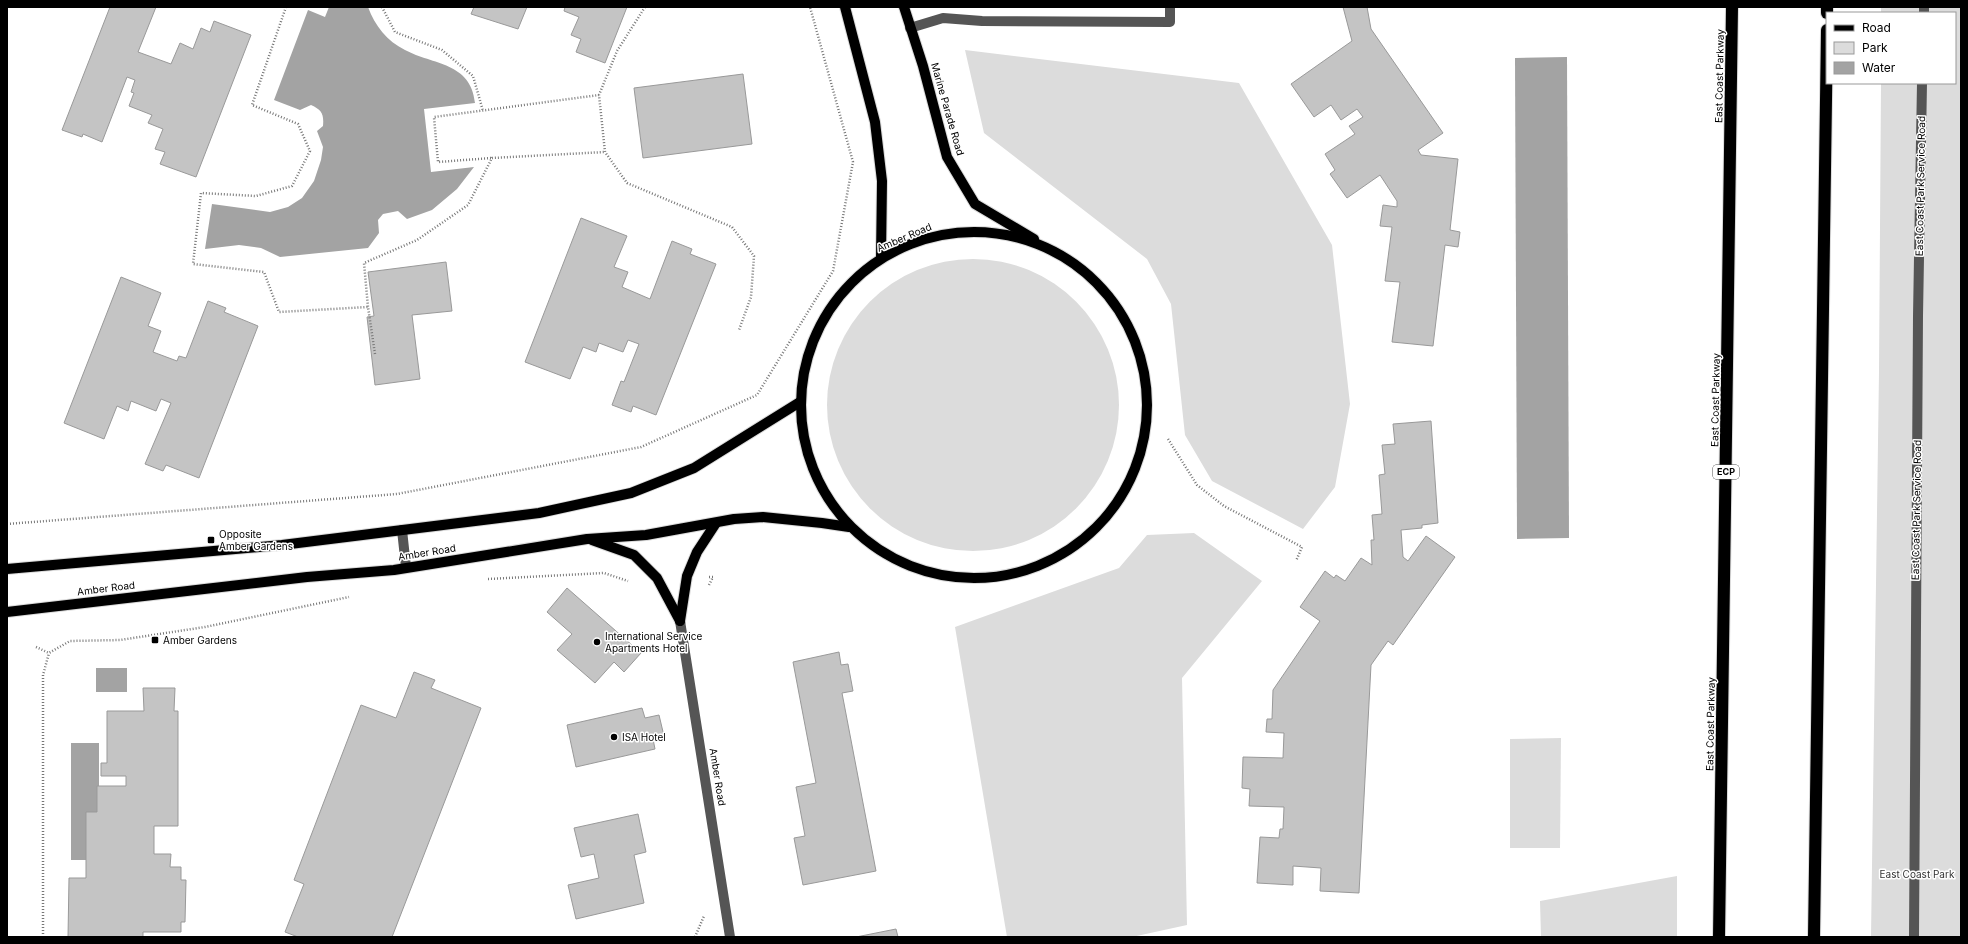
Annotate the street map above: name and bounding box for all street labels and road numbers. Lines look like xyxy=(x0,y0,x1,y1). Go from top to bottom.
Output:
street label: East Coast Parkway xyxy=(1712,29,1726,123)
street label: Marine Parade Road xyxy=(929,61,967,157)
street label: East Coast Park Service Road xyxy=(1913,116,1927,256)
street label: Amber Road xyxy=(875,220,933,254)
street label: East Coast Parkway xyxy=(1708,353,1722,447)
street label: East Coast Park Service Road xyxy=(1909,440,1923,580)
road number: ECP xyxy=(1713,465,1739,479)
street label: Amber Road xyxy=(397,542,457,562)
street label: Amber Road xyxy=(76,578,136,598)
street label: East Coast Parkway xyxy=(1703,677,1717,771)
street label: Amber Road xyxy=(708,747,728,807)

